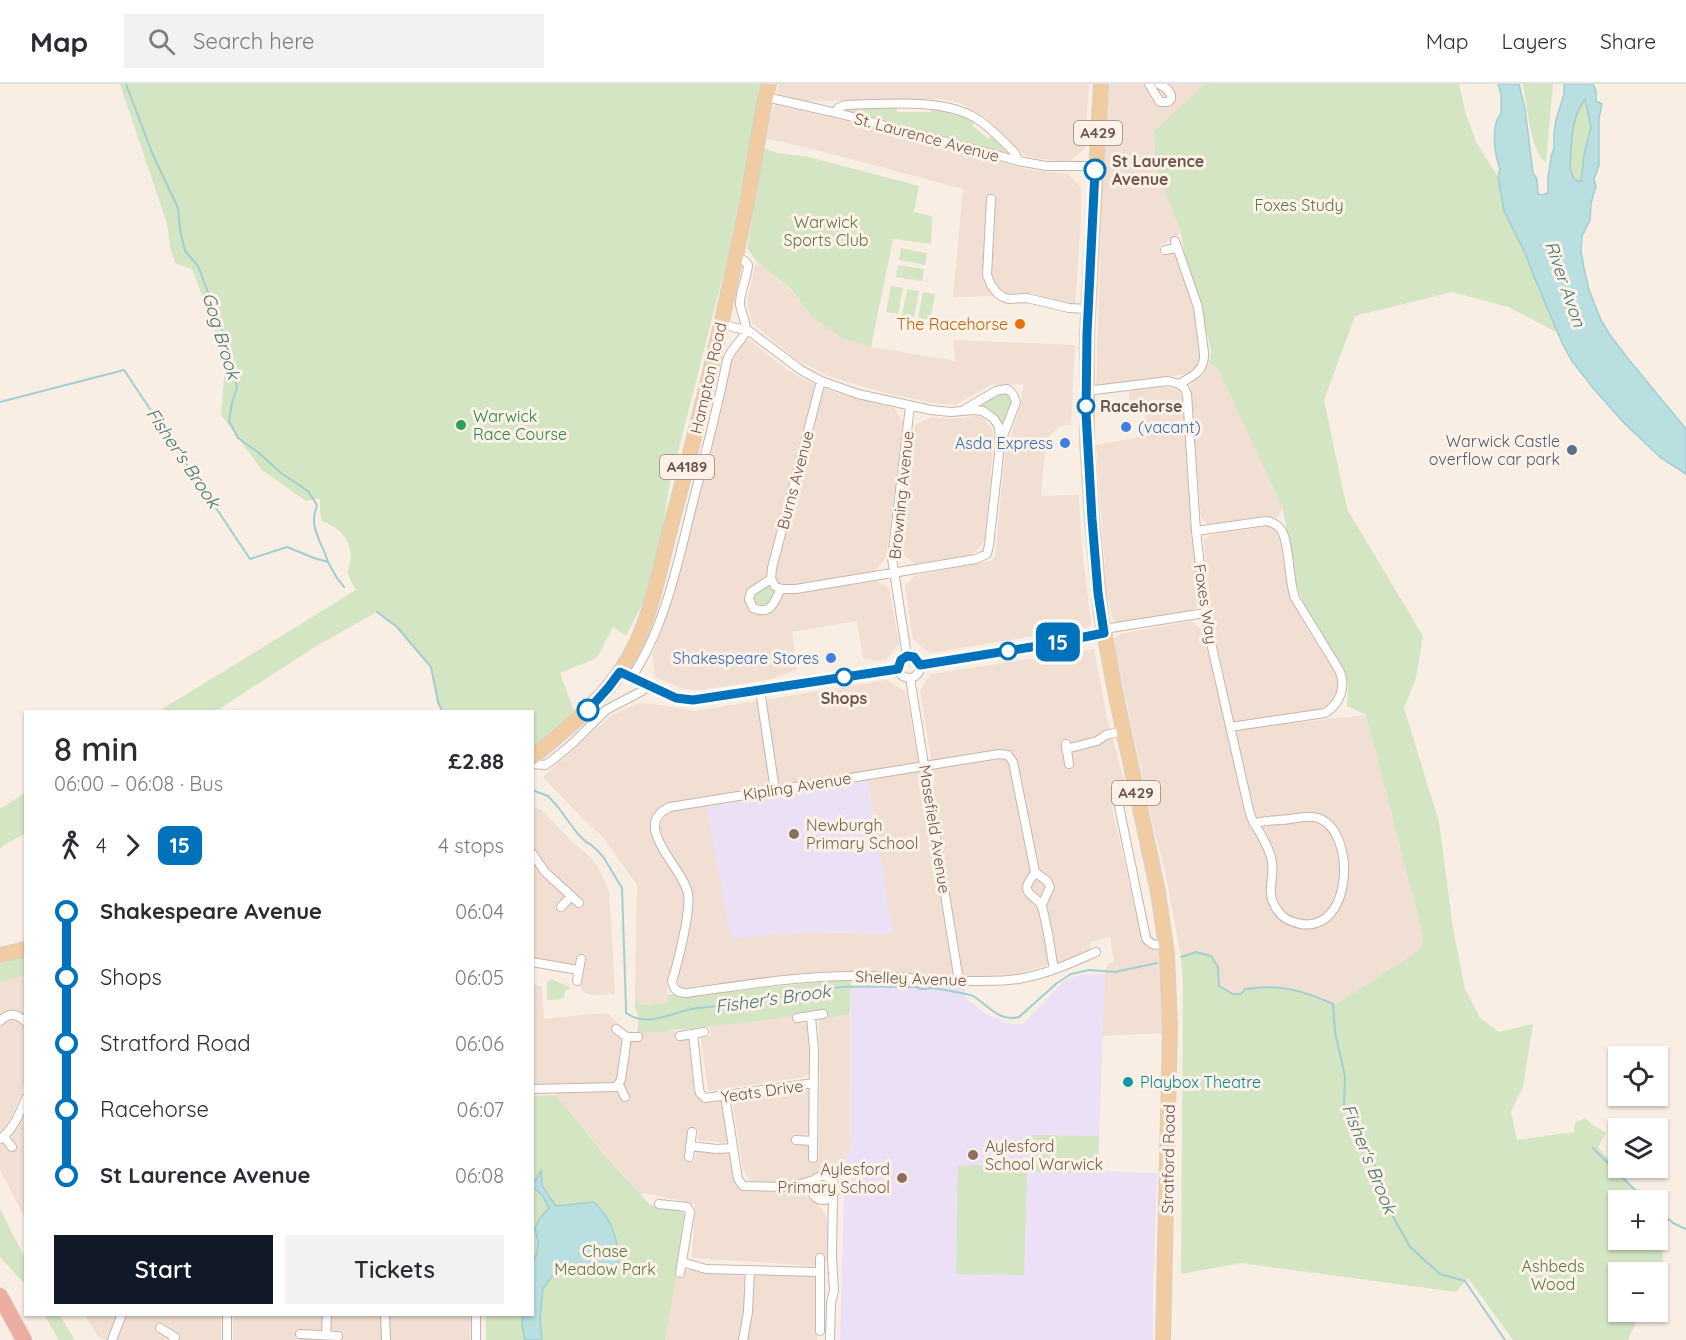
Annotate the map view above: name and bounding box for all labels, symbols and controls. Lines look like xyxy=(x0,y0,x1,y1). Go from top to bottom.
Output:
search box xyxy=(124,14,544,68)
text: Map xyxy=(30,24,88,59)
icon: search xyxy=(145,25,178,58)
text: Search here xyxy=(193,27,315,55)
text: Map xyxy=(1426,28,1469,54)
text: Layers xyxy=(1502,28,1567,54)
text: Share xyxy=(1600,28,1656,54)
street label: St. Laurence Avenue xyxy=(852,108,1002,166)
road number: A429 xyxy=(1074,121,1122,145)
place label: St Laurence Avenue xyxy=(1112,151,1204,189)
marker: St Laurence Avenue xyxy=(1084,159,1106,181)
park label: Foxes Study xyxy=(1254,195,1344,215)
park label: Warwick Sports Club xyxy=(784,212,868,250)
water label: River Avon xyxy=(1540,238,1591,330)
water label: Gog Brook xyxy=(197,290,246,383)
place label: The Racehorse xyxy=(897,314,1008,334)
marker: The Racehorse xyxy=(1013,317,1027,331)
street label: Hampton Road xyxy=(685,320,731,436)
place label: Racehorse xyxy=(1100,396,1182,416)
marker: Racehorse xyxy=(1077,397,1095,415)
water label: Fisher's Brook xyxy=(141,403,226,513)
place label: Warwick Race Course xyxy=(473,406,567,444)
place label: (vacant) xyxy=(1138,417,1201,437)
marker: Warwick Race Course xyxy=(454,418,468,432)
marker: (vacant) xyxy=(1119,420,1133,434)
street label: Burns Avenue xyxy=(772,428,818,532)
street label: Browning Avenue xyxy=(884,430,918,560)
place label: Warwick Castle overflow car park xyxy=(1429,431,1560,469)
place label: Asda Express xyxy=(955,433,1053,453)
marker: Asda Express xyxy=(1058,436,1072,450)
marker: Warwick Castle overflow car park xyxy=(1565,443,1579,457)
road number: A4189 xyxy=(660,455,714,479)
street label: Foxes Way xyxy=(1190,562,1222,646)
line badge: 15 xyxy=(1031,622,1085,662)
text: 15 xyxy=(1048,629,1068,655)
unlabelled marker xyxy=(999,642,1017,660)
place label: Shakespeare Stores xyxy=(672,648,819,668)
marker: Shakespeare Stores xyxy=(824,651,838,665)
marker: Shops xyxy=(835,668,853,686)
place label: Shops xyxy=(821,688,868,708)
unlabelled marker xyxy=(577,699,599,721)
text: 8 min xyxy=(54,728,139,769)
text: £2.88 xyxy=(448,747,504,775)
street label: Masefield Avenue xyxy=(915,763,955,895)
street label: Kipling Avenue xyxy=(741,768,853,804)
text: 06:00 – 06:08 · Bus xyxy=(54,771,223,796)
road number: A429 xyxy=(1112,781,1160,805)
place label: Newburgh Primary School xyxy=(806,815,918,853)
marker: Newburgh Primary School xyxy=(787,827,801,841)
icon: walk xyxy=(54,829,87,862)
icon: forward xyxy=(116,829,149,862)
text: 15 xyxy=(170,832,190,858)
text: 4 xyxy=(96,833,107,858)
text: 4 stops xyxy=(438,833,504,858)
text: Shakespeare Avenue xyxy=(100,897,322,925)
text: 06:04 xyxy=(455,899,504,924)
text: Shops xyxy=(100,963,162,991)
text: 06:05 xyxy=(455,965,504,990)
street label: Shelley Avenue xyxy=(855,966,967,990)
water label: Fisher's Brook xyxy=(714,979,833,1018)
text: Stratford Road xyxy=(100,1029,251,1057)
text: 06:06 xyxy=(455,1031,504,1056)
map controls xyxy=(1608,1046,1668,1322)
button: locate xyxy=(1608,1046,1668,1106)
place label: Playbox Theatre xyxy=(1140,1072,1261,1092)
street label: Yeats Drive xyxy=(719,1075,805,1107)
marker: Playbox Theatre xyxy=(1121,1075,1135,1089)
text: Racehorse xyxy=(100,1095,209,1123)
text: 06:07 xyxy=(457,1097,504,1122)
water label: Fisher's Brook xyxy=(1337,1101,1402,1218)
street label: Stratford Road xyxy=(1157,1104,1179,1214)
button: layers xyxy=(1608,1118,1668,1178)
place label: Aylesford School Warwick xyxy=(985,1136,1103,1174)
marker: Aylesford School Warwick xyxy=(966,1148,980,1162)
place label: Aylesford Primary School xyxy=(778,1159,890,1197)
text: St Laurence Avenue xyxy=(100,1161,311,1189)
text: 06:08 xyxy=(455,1163,504,1188)
marker: Aylesford Primary School xyxy=(895,1171,909,1185)
button: + xyxy=(1608,1190,1668,1250)
button: Start xyxy=(54,1235,273,1304)
button: Tickets xyxy=(285,1235,504,1304)
park label: Chase Meadow Park xyxy=(554,1241,656,1279)
park label: Ashbeds Wood xyxy=(1522,1256,1584,1294)
button: − xyxy=(1608,1262,1668,1322)

